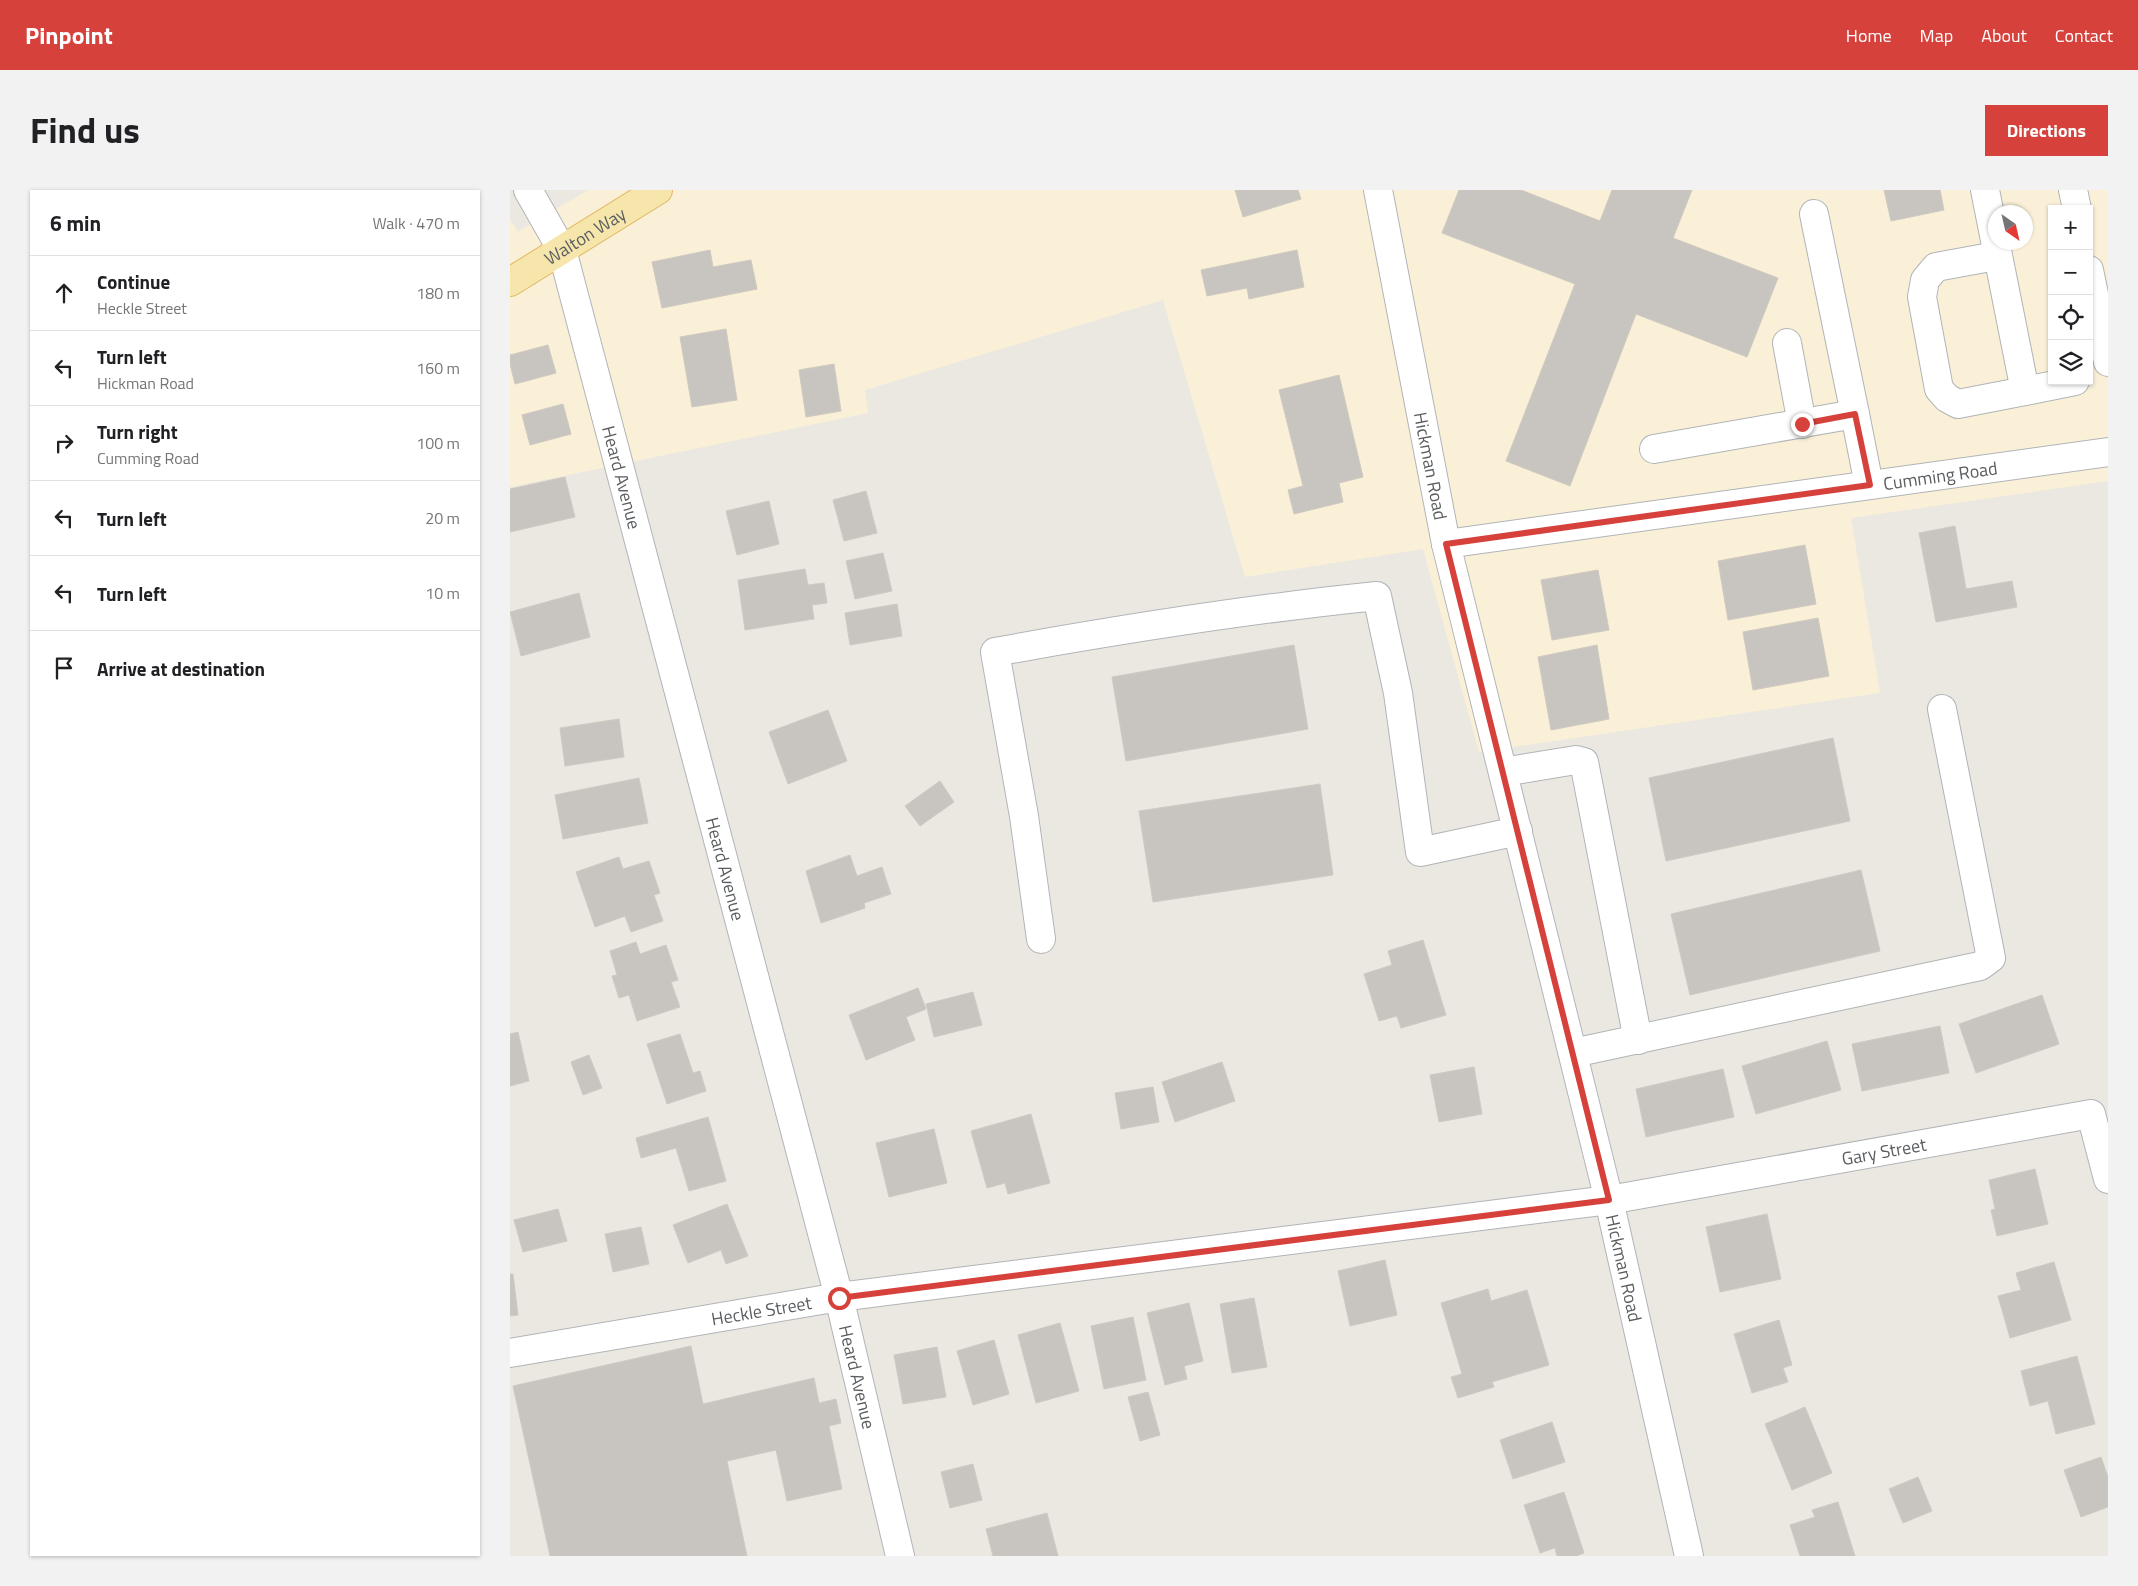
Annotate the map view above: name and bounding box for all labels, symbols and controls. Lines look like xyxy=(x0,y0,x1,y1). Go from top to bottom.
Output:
text: Pinpoint xyxy=(25,17,113,53)
text: Home xyxy=(1846,22,1892,49)
text: Map xyxy=(1920,22,1953,49)
text: About xyxy=(1981,22,2027,49)
text: Contact xyxy=(2055,22,2113,49)
text: Find us xyxy=(30,103,140,157)
button: Directions xyxy=(1985,105,2108,156)
street label: Walton Way xyxy=(539,200,631,271)
north arrow xyxy=(1988,205,2033,250)
map controls xyxy=(2048,205,2093,385)
button: + xyxy=(2048,205,2093,250)
text: 6 min xyxy=(50,207,101,239)
text: Walk · 470 m xyxy=(372,211,460,235)
button: − xyxy=(2048,250,2093,295)
text: Continue xyxy=(97,267,170,296)
icon: ahead xyxy=(50,279,78,307)
text: 180 m xyxy=(416,281,460,305)
button: locate xyxy=(2048,295,2093,340)
text: Heckle Street xyxy=(97,296,187,320)
button: layers xyxy=(2048,340,2093,385)
text: Turn left xyxy=(97,342,167,371)
icon: left xyxy=(50,354,78,382)
text: 160 m xyxy=(416,356,460,380)
text: Hickman Road xyxy=(97,371,194,395)
street label: Hickman Road xyxy=(1407,410,1455,522)
route end xyxy=(1791,413,1814,436)
text: Turn right xyxy=(97,417,178,446)
street label: Heard Avenue xyxy=(596,423,649,532)
icon: right xyxy=(50,429,78,457)
text: 100 m xyxy=(416,431,460,455)
text: Cumming Road xyxy=(97,446,199,470)
street label: Cumming Road xyxy=(1881,454,1999,497)
icon: left xyxy=(50,504,78,532)
text: Turn left xyxy=(97,504,167,533)
text: 20 m xyxy=(425,506,460,530)
icon: left xyxy=(50,579,78,607)
text: Turn left xyxy=(97,579,167,608)
text: 10 m xyxy=(425,581,460,605)
icon: arrive xyxy=(50,654,78,682)
text: Arrive at destination xyxy=(97,654,265,683)
street label: Heard Avenue xyxy=(699,814,752,923)
street label: Gary Street xyxy=(1839,1130,1929,1172)
street label: Hickman Road xyxy=(1599,1212,1649,1324)
route start xyxy=(828,1287,851,1310)
street label: Heckle Street xyxy=(709,1288,814,1332)
street label: Heard Avenue xyxy=(833,1322,883,1432)

